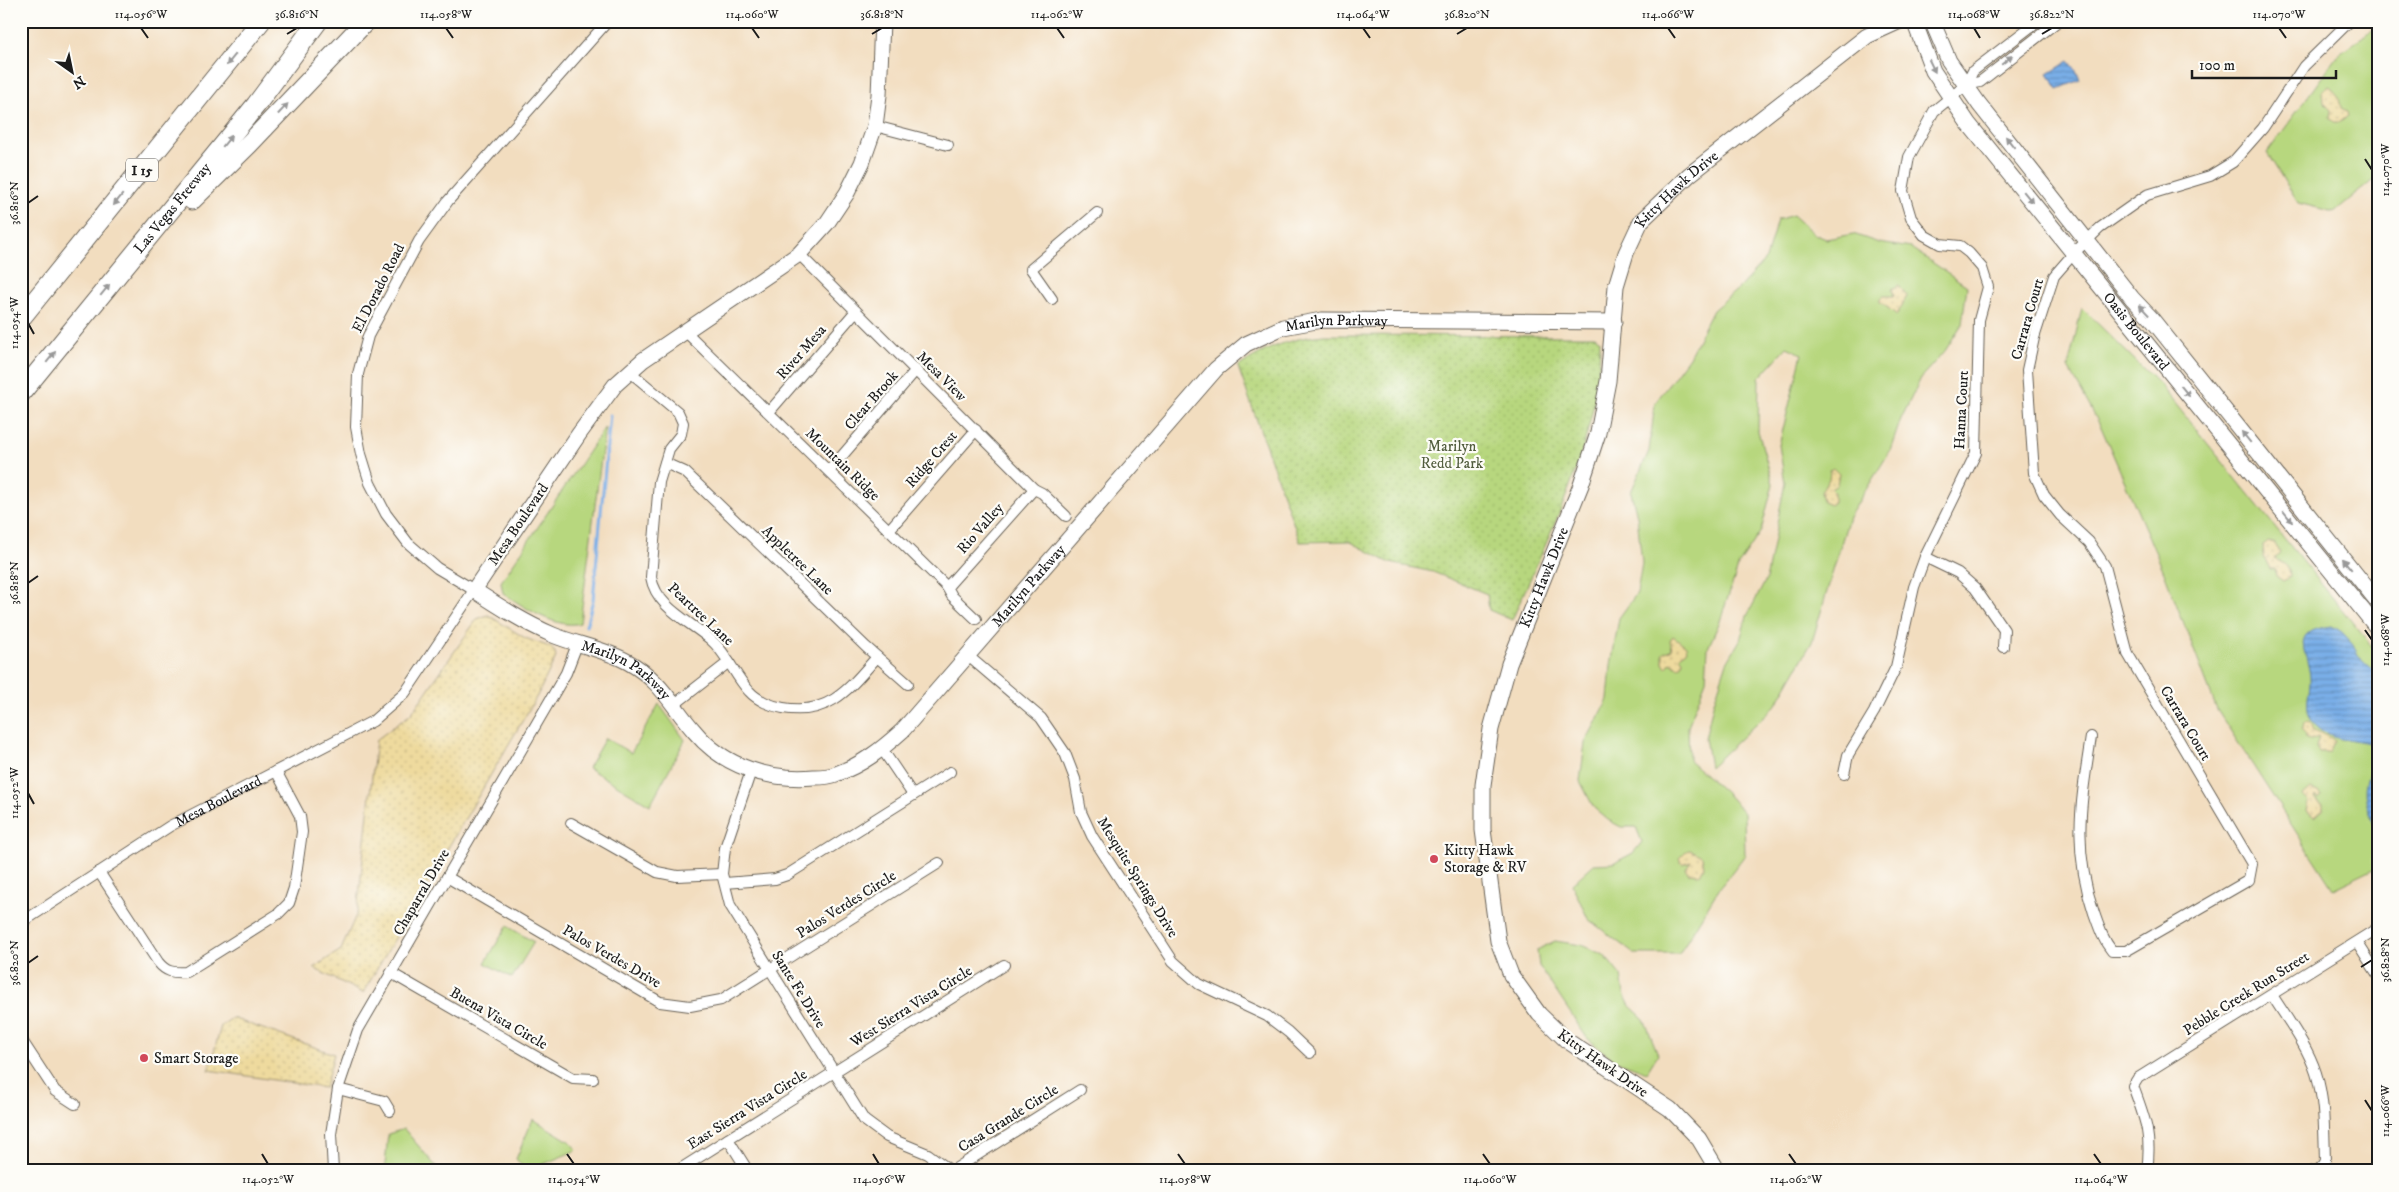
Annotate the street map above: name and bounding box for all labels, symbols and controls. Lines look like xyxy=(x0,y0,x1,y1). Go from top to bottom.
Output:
text: 114.056°W xyxy=(115,7,168,22)
text: 36.816°N xyxy=(275,7,319,22)
text: 114.058°W xyxy=(420,7,473,22)
text: 114.060°W xyxy=(726,7,779,22)
text: 36.818°N xyxy=(860,7,904,22)
text: 114.062°W xyxy=(1031,7,1084,22)
text: 114.064°W xyxy=(1336,7,1391,22)
text: 36.820°N xyxy=(1444,7,1490,22)
text: 114.066°W xyxy=(1642,7,1695,22)
text: 114.068°W xyxy=(1948,7,2001,22)
text: 36.822°N xyxy=(2029,7,2075,22)
text: 114.070°W xyxy=(2253,7,2306,22)
north arrow xyxy=(48,48,98,98)
scale bar xyxy=(2192,48,2335,80)
one-way arrow xyxy=(226,53,237,66)
one-way arrow xyxy=(2000,55,2013,66)
text: 100 m xyxy=(2199,56,2235,75)
one-way arrow xyxy=(1928,59,1936,74)
text: N xyxy=(68,71,88,93)
one-way arrow xyxy=(277,103,289,115)
one-way arrow xyxy=(221,135,232,148)
one-way arrow xyxy=(2004,136,2015,149)
text: 114.070°W xyxy=(2378,143,2393,196)
street label: Kitty Hawk Drive xyxy=(1630,147,1722,230)
road number: I 15 xyxy=(126,158,158,182)
street label: Las Vegas Freeway xyxy=(130,158,216,257)
text: 36.816°N xyxy=(7,181,22,225)
one-way arrow xyxy=(2022,191,2033,203)
one-way arrow xyxy=(112,193,123,206)
street label: El Dorado Road xyxy=(348,240,409,336)
street label: Carrara Court xyxy=(2007,276,2048,362)
one-way arrow xyxy=(100,284,111,297)
street label: Oasis Boulevard xyxy=(2099,289,2174,375)
text: 114.054°W xyxy=(7,296,22,349)
one-way arrow xyxy=(2138,305,2150,317)
street label: Marilyn Parkway xyxy=(1283,310,1389,336)
street label: River Mesa xyxy=(772,321,831,384)
street label: Mesa View xyxy=(913,347,971,406)
one-way arrow xyxy=(46,350,57,363)
street label: Clear Brook xyxy=(840,366,903,434)
street label: Hanna Court xyxy=(1950,370,1973,450)
one-way arrow xyxy=(2180,384,2191,397)
street label: Mountain Ridge xyxy=(801,424,884,505)
street label: Ridge Crest xyxy=(901,427,961,492)
one-way arrow xyxy=(2240,431,2251,444)
park label: Marilyn Redd Park xyxy=(1421,437,1484,473)
street label: Mesa Boulevard xyxy=(484,479,553,569)
street label: Rio Valley xyxy=(953,498,1008,558)
one-way arrow xyxy=(2282,511,2293,524)
street label: Appletree Lane xyxy=(758,521,837,599)
street label: Kitty Hawk Drive xyxy=(1516,525,1573,631)
street label: Marilyn Parkway xyxy=(988,540,1070,631)
one-way arrow xyxy=(2342,557,2353,570)
text: 36.818°N xyxy=(7,561,22,605)
street label: Peartree Lane xyxy=(664,579,738,650)
text: 114.068°W xyxy=(2378,613,2393,666)
street label: Marilyn Parkway xyxy=(579,636,676,704)
street label: Carrara Court xyxy=(2156,682,2215,764)
text: 114.052°W xyxy=(7,766,22,819)
street label: Mesa Boulevard xyxy=(172,771,265,832)
street label: Mesquite Springs Drive xyxy=(1093,813,1182,941)
place label: Kitty Hawk Storage & RV xyxy=(1444,841,1527,877)
street label: Chaparral Drive xyxy=(389,846,454,939)
marker: Kitty Hawk Storage & RV xyxy=(1428,853,1440,865)
street label: Palos Verdes Circle xyxy=(793,866,900,943)
street label: Palos Verdes Drive xyxy=(559,920,664,992)
text: 36.828°N xyxy=(2378,937,2393,983)
text: 36.820°N xyxy=(7,940,22,986)
street label: Sante Fe Drive xyxy=(767,947,830,1032)
street label: Pebble Creek Run Street xyxy=(2180,947,2313,1040)
street label: West Sierra Vista Circle xyxy=(846,961,976,1052)
street label: Buena Vista Circle xyxy=(447,983,551,1054)
street label: Kitty Hawk Drive xyxy=(1554,1025,1652,1102)
place label: Smart Storage xyxy=(154,1049,239,1068)
marker: Smart Storage xyxy=(138,1052,150,1064)
street label: East Sierra Vista Circle xyxy=(684,1065,811,1154)
street label: Casa Grande Circle xyxy=(955,1080,1062,1157)
text: 114.066°W xyxy=(2378,1084,2393,1137)
text: 114.052°W xyxy=(242,1172,295,1187)
text: 114.054°W xyxy=(548,1172,601,1187)
text: 114.056°W xyxy=(853,1172,906,1187)
text: 114.058°W xyxy=(1159,1172,1212,1187)
text: 114.060°W xyxy=(1464,1172,1517,1187)
text: 114.062°W xyxy=(1770,1172,1823,1187)
text: 114.064°W xyxy=(2074,1172,2129,1187)

